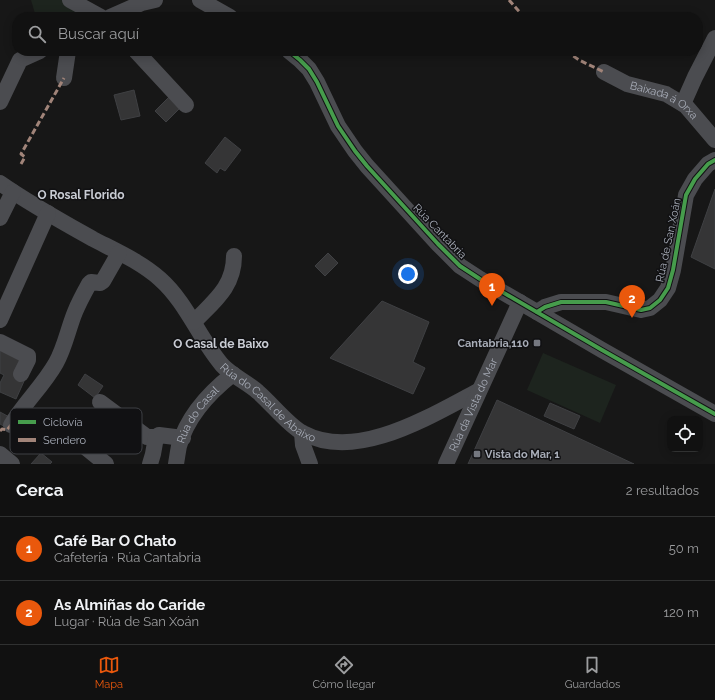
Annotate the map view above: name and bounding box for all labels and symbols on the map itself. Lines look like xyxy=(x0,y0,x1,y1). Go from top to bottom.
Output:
street label: Baixada á Orxa xyxy=(629,79,700,122)
district label: O Rosal Florido xyxy=(38,188,124,202)
street label: Rúa de San Xoán xyxy=(653,197,684,283)
street label: Rúa Cantabria xyxy=(410,201,469,261)
your location xyxy=(398,264,418,284)
pin: 1 xyxy=(479,273,505,306)
pin: 2 xyxy=(619,285,645,318)
district label: O Casal de Baixo xyxy=(173,337,269,351)
place label: Cantabria,110 xyxy=(457,337,529,350)
marker: Cantabria,110 xyxy=(532,338,542,348)
street label: Rúa da Vista do Mar xyxy=(447,356,500,454)
street label: Rúa do Casal de Abaixo xyxy=(217,361,318,445)
street label: Rúa do Casal xyxy=(174,384,222,445)
legend xyxy=(10,408,142,454)
text: Ciclovía xyxy=(43,416,83,429)
text: Sendero xyxy=(43,434,87,447)
place label: Vista do Mar, 1 xyxy=(485,448,560,461)
marker: Vista do Mar, 1 xyxy=(472,449,482,459)

